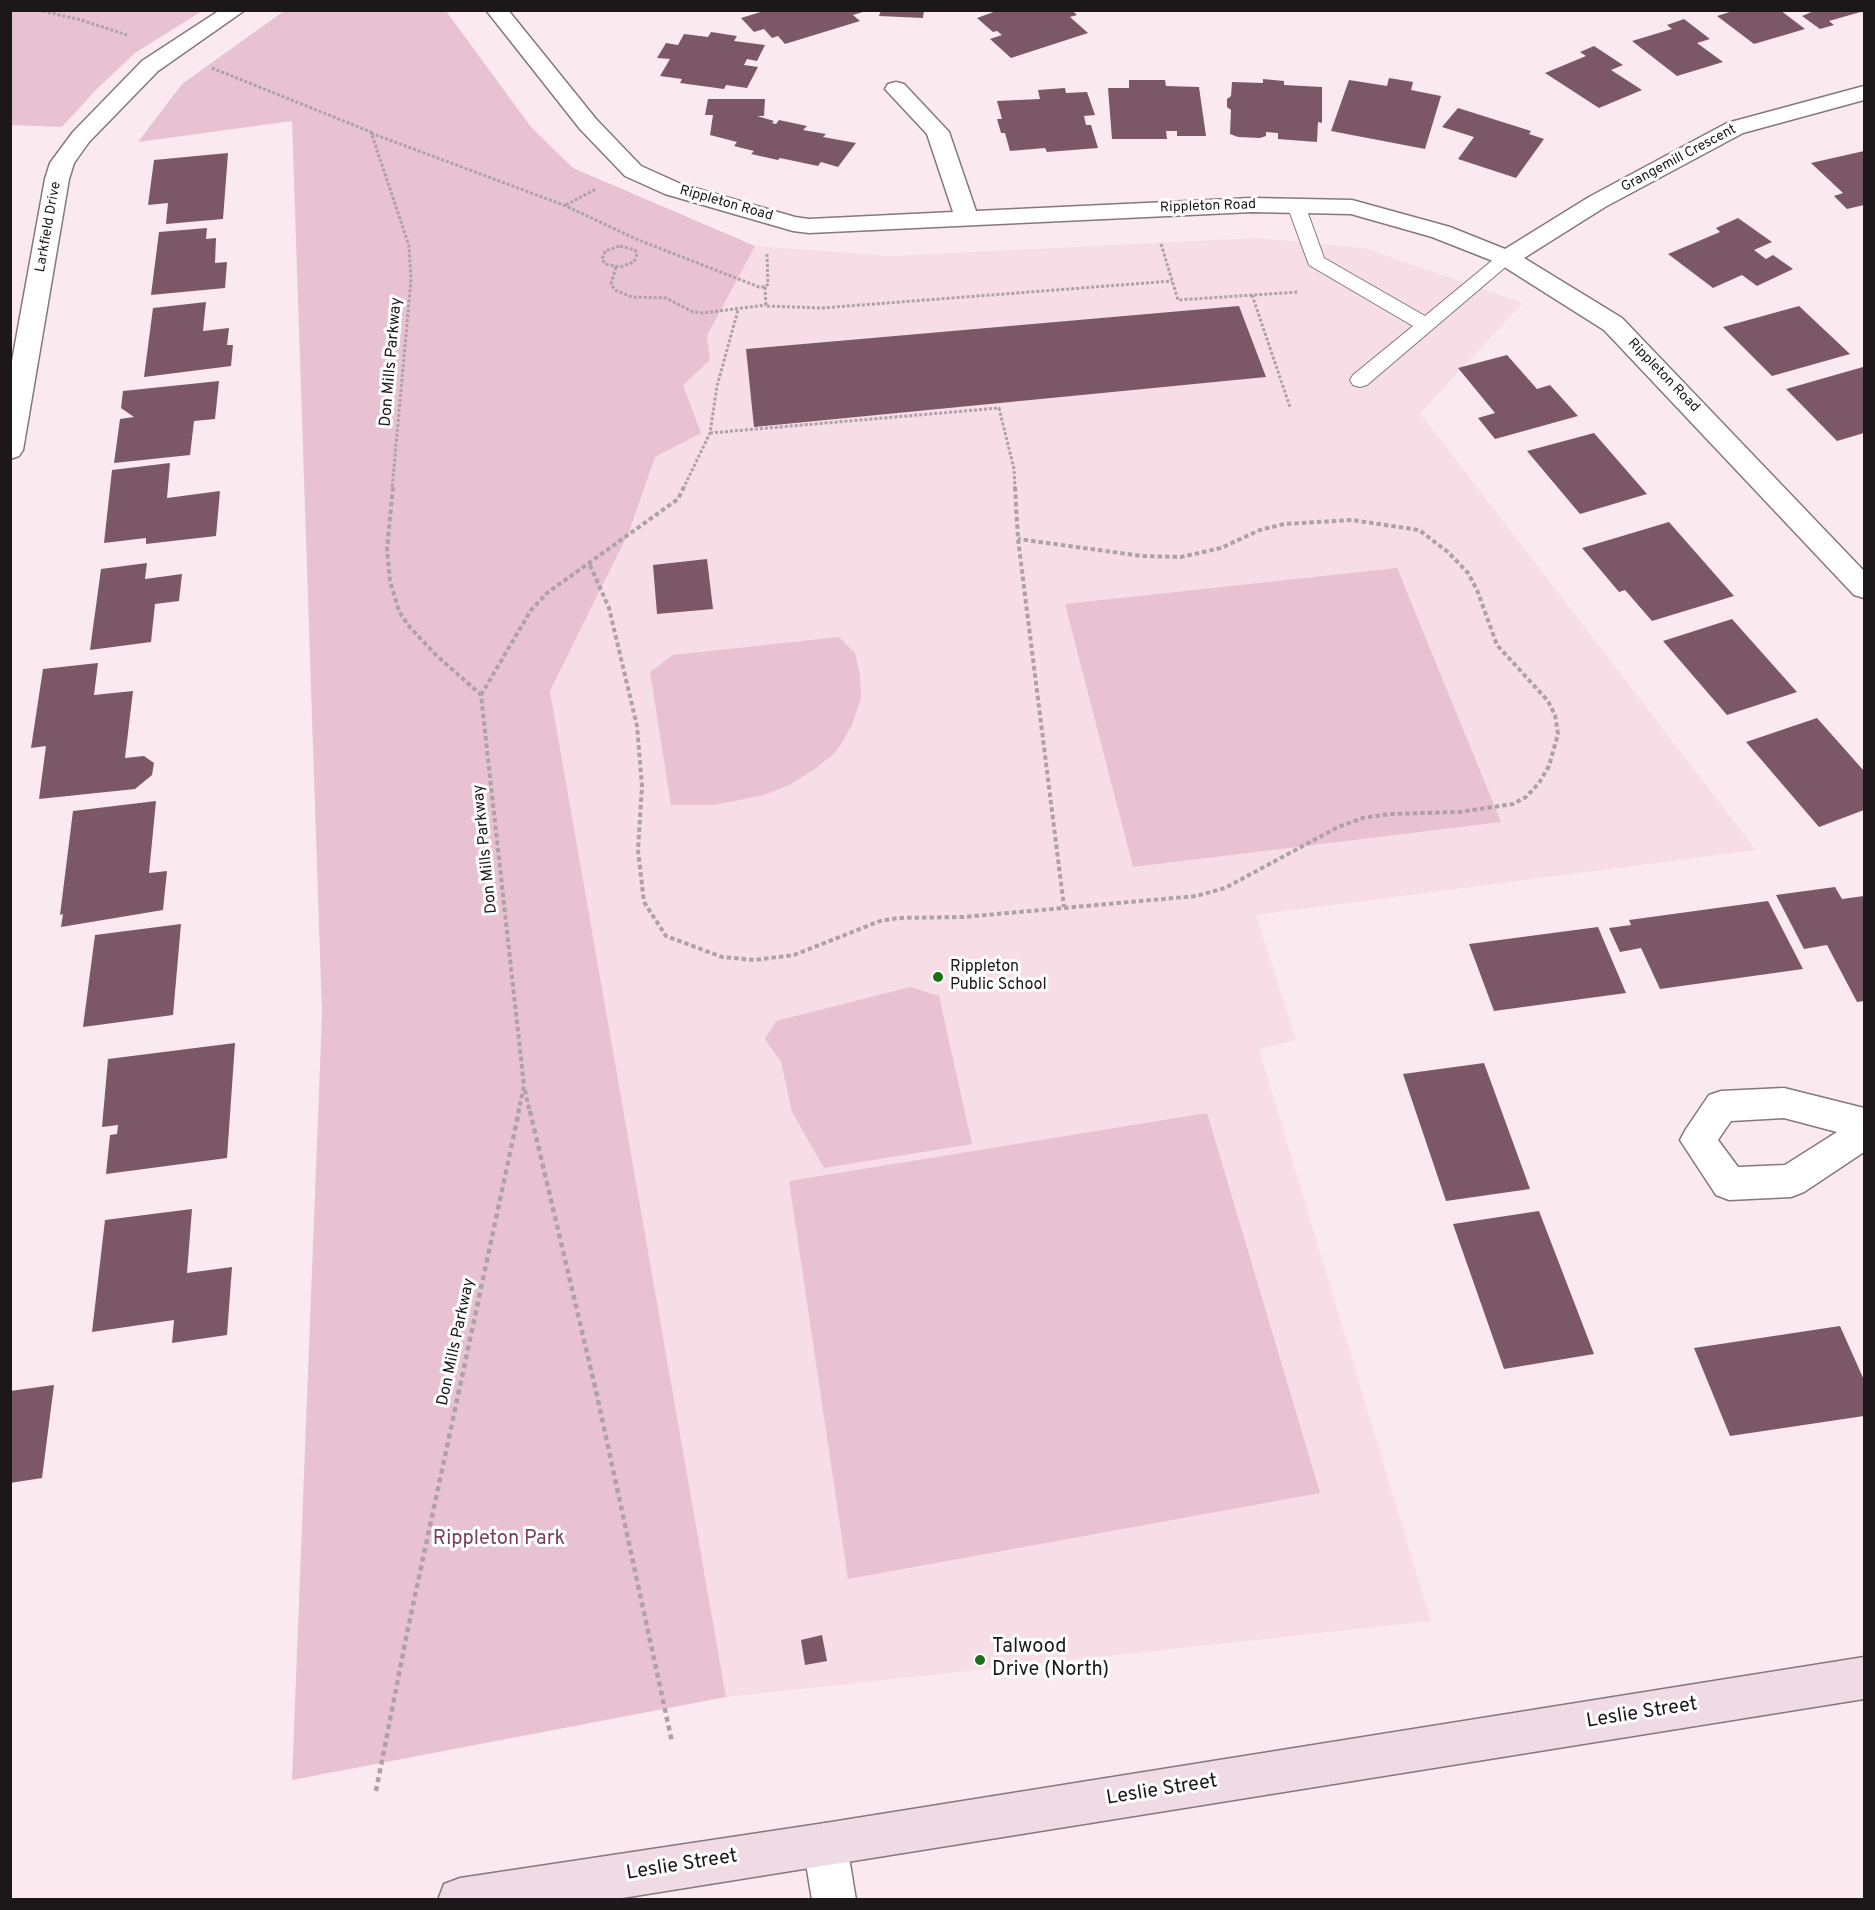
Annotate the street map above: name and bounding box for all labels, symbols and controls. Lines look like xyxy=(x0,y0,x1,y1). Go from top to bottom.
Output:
street label: Grangemill Crescent xyxy=(1619,122,1739,196)
street label: Larkfield Drive xyxy=(33,180,65,274)
street label: Rippleton Road xyxy=(677,183,775,225)
street label: Rippleton Road xyxy=(1160,197,1256,217)
street label: Don Mills Parkway xyxy=(377,296,407,428)
street label: Rippleton Road xyxy=(1624,336,1702,416)
street label: Don Mills Parkway xyxy=(470,783,502,915)
place label: Rippleton Public School xyxy=(950,958,1047,996)
marker: Rippleton Public School xyxy=(931,970,945,984)
street label: Don Mills Parkway xyxy=(434,1276,480,1408)
park label: Rippleton Park xyxy=(433,1528,565,1552)
place label: Talwood Drive (North) xyxy=(992,1636,1109,1683)
marker: Talwood Drive (North) xyxy=(973,1653,987,1667)
street label: Leslie Street xyxy=(1585,1693,1699,1735)
street label: Leslie Street xyxy=(1105,1770,1219,1812)
street label: Leslie Street xyxy=(625,1845,739,1887)

